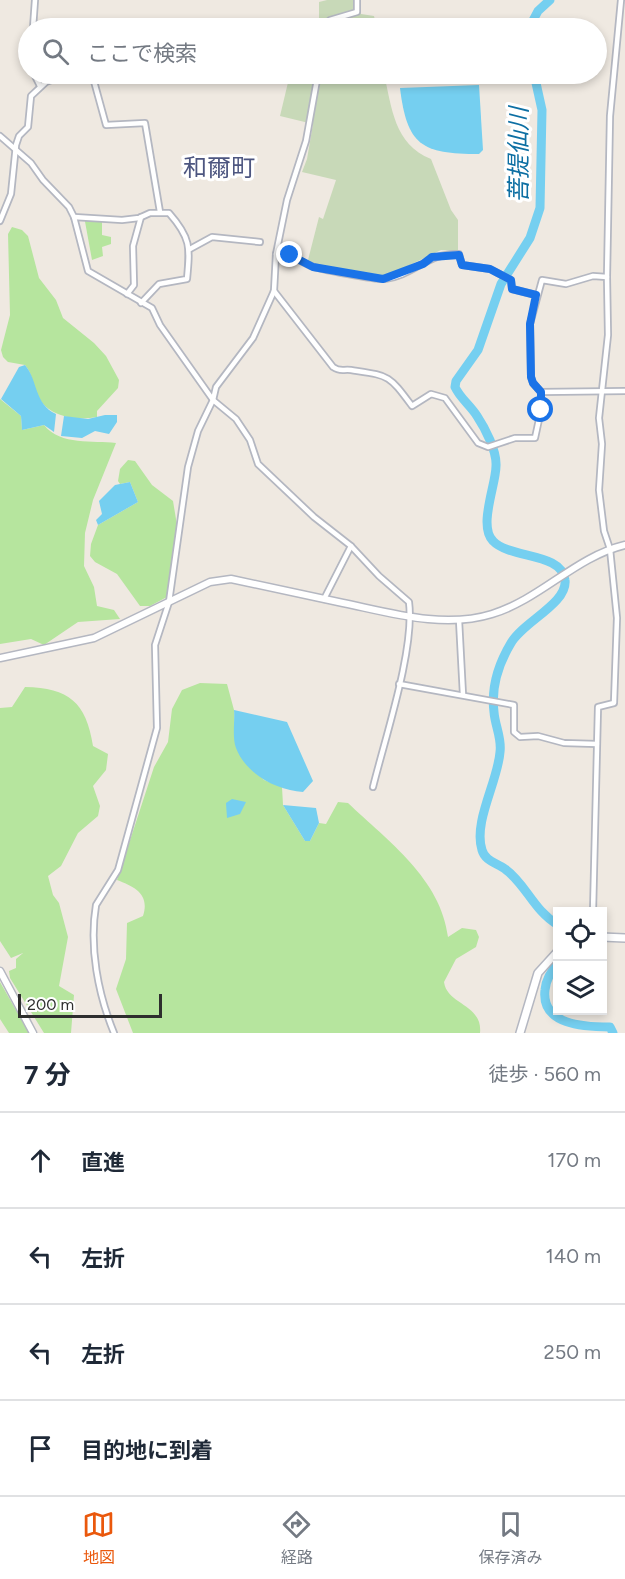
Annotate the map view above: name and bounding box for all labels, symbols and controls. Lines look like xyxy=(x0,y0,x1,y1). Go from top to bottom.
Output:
search box xyxy=(18,18,607,84)
icon: search xyxy=(39,35,72,68)
text: ここで検索 xyxy=(87,40,197,67)
water label: 菩提仙川 xyxy=(504,104,533,203)
district label: 和爾町 xyxy=(183,153,255,182)
route end xyxy=(276,241,302,267)
route start xyxy=(527,396,553,422)
map controls xyxy=(553,907,607,1015)
button: locate xyxy=(553,907,607,961)
button: layers xyxy=(553,961,607,1015)
scale bar xyxy=(18,991,162,1019)
text: 200 m xyxy=(27,995,74,1014)
text: 7 分 xyxy=(24,1059,71,1091)
text: 徒歩 · 560 m xyxy=(488,1062,601,1086)
icon: ahead xyxy=(24,1144,57,1177)
text: 170 m xyxy=(547,1148,601,1172)
text: 直進 xyxy=(81,1149,125,1176)
icon: left xyxy=(24,1240,57,1273)
text: 140 m xyxy=(546,1244,601,1268)
text: 左折 xyxy=(81,1245,125,1272)
icon: left xyxy=(24,1336,57,1369)
text: 250 m xyxy=(544,1340,601,1364)
text: 左折 xyxy=(81,1341,125,1368)
icon: arrive xyxy=(24,1432,57,1465)
text: 目的地に到着 xyxy=(81,1437,213,1464)
tab: 地図 xyxy=(82,1508,115,1568)
tab: 経路 xyxy=(280,1508,313,1568)
tab: 保存済み xyxy=(478,1508,542,1568)

